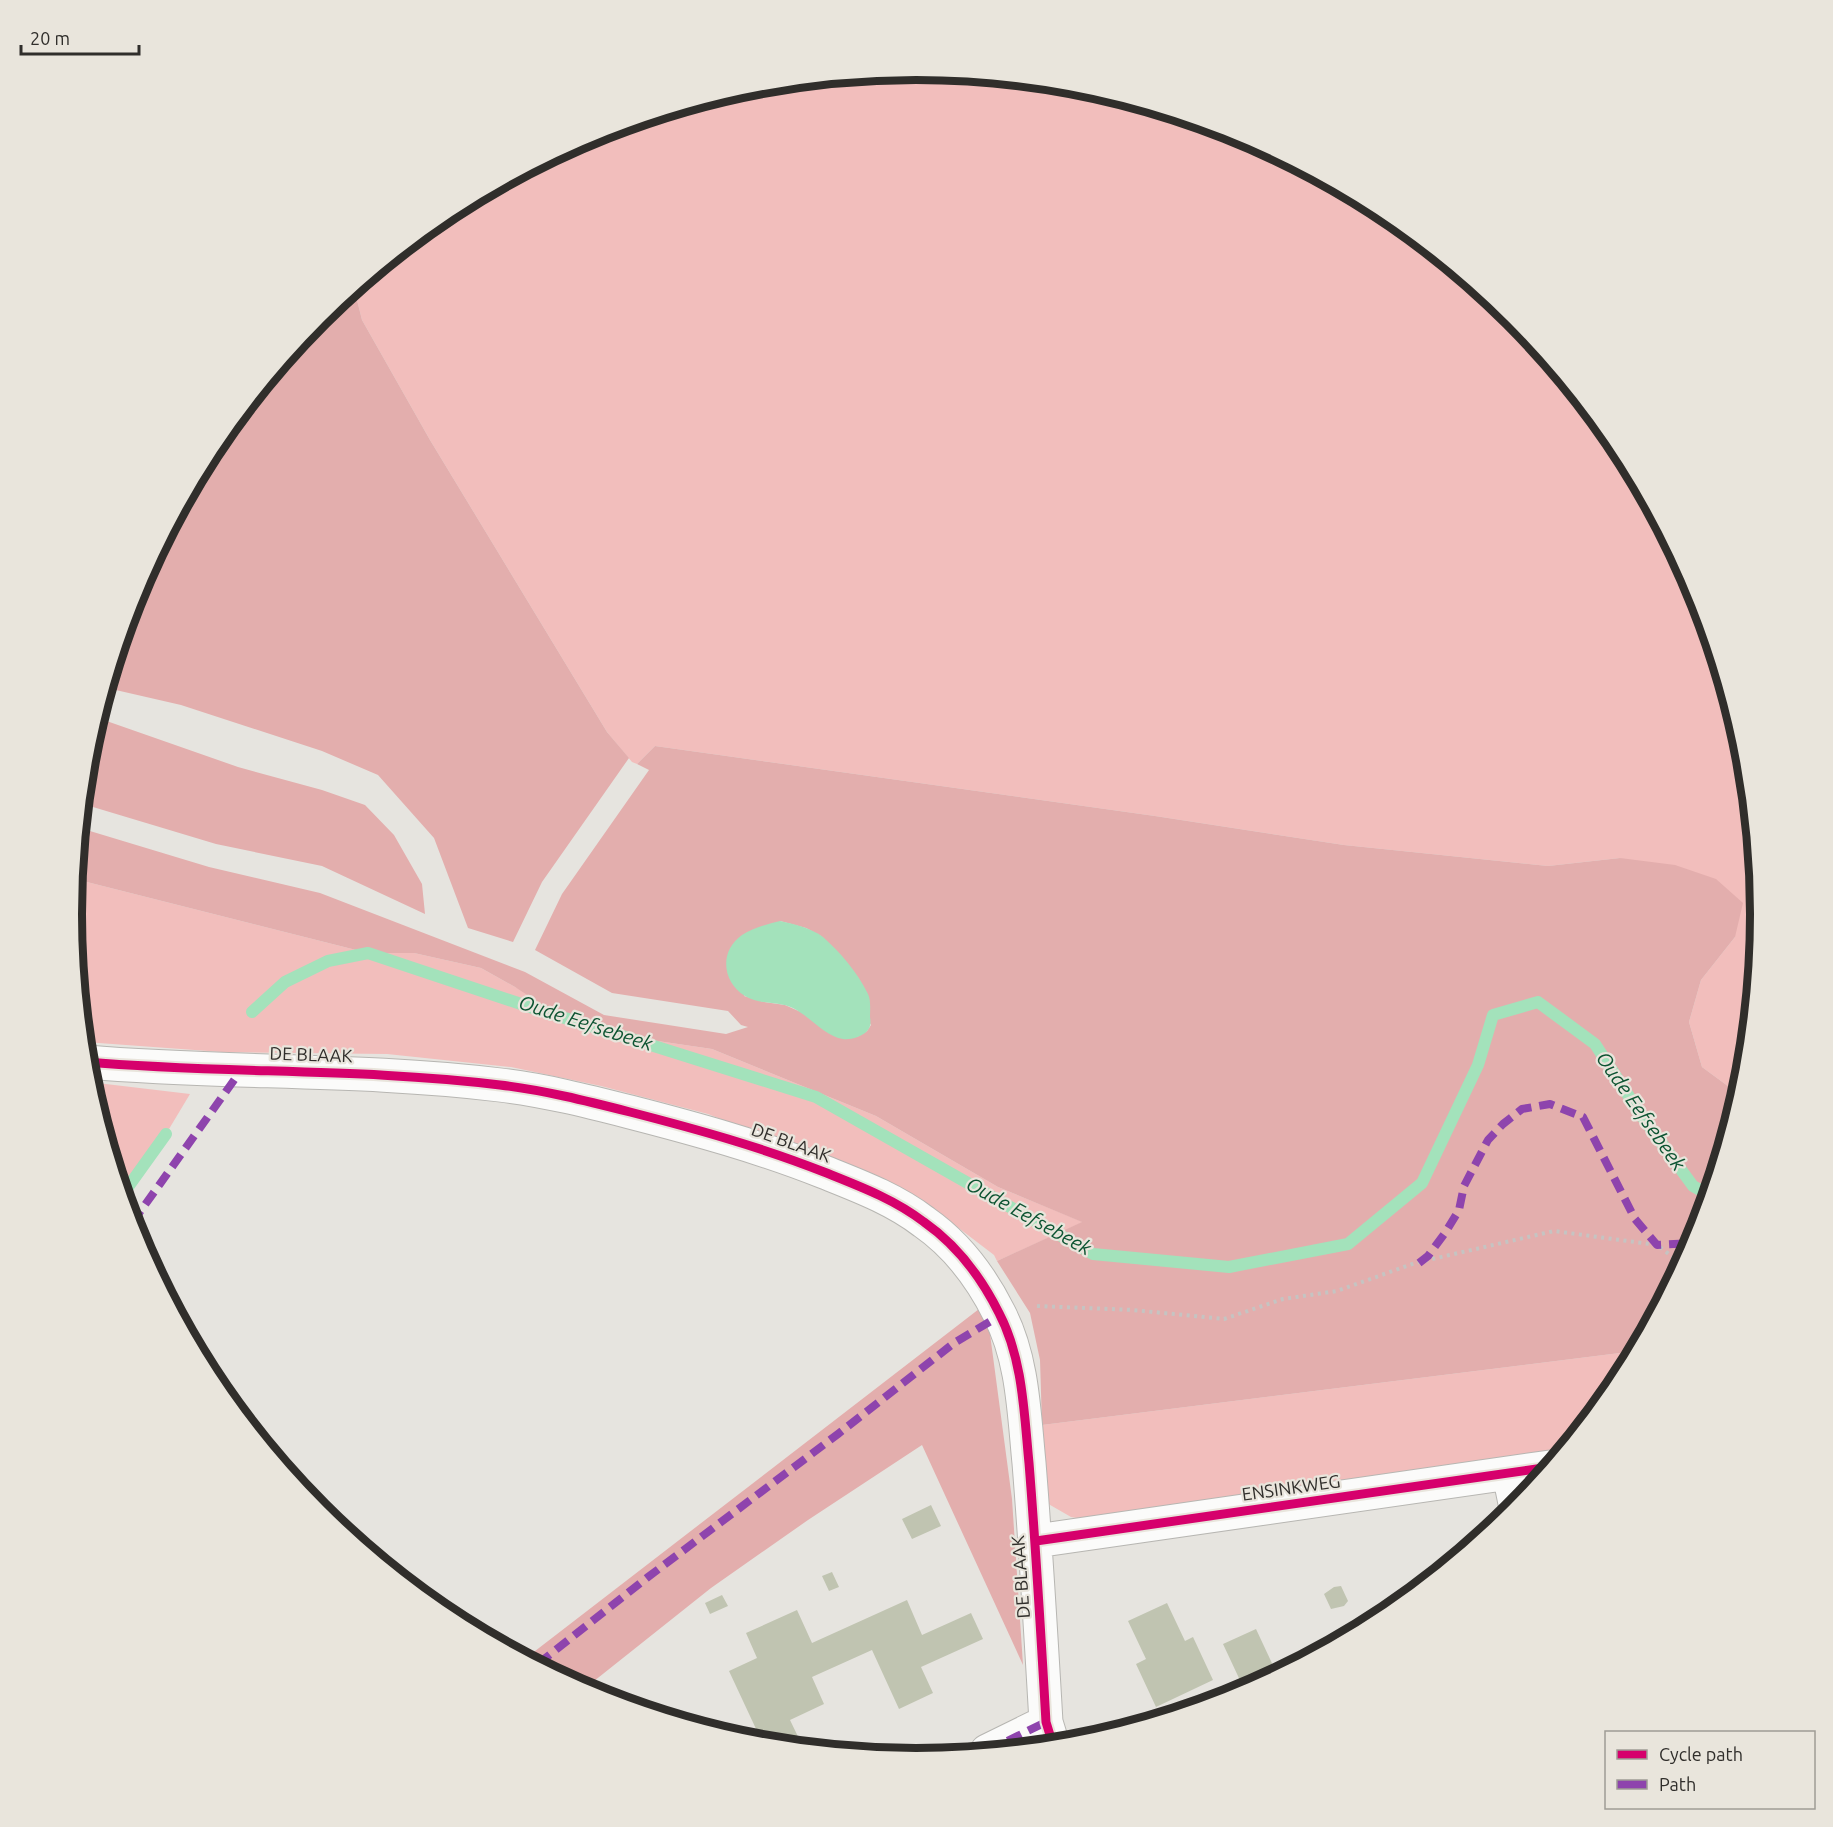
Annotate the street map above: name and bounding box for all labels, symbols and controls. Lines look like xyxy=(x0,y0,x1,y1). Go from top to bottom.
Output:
scale bar xyxy=(21,18,140,56)
text: 20 m xyxy=(30,28,70,48)
water label: Oude Eefsebeek xyxy=(516,990,657,1055)
street label: DE BLAAK xyxy=(269,1043,353,1065)
water label: Oude Eefsebeek xyxy=(1592,1047,1691,1175)
street label: DE BLAAK xyxy=(749,1118,834,1166)
water label: Oude Eefsebeek xyxy=(962,1172,1097,1260)
street label: ENSINKWEG xyxy=(1240,1470,1341,1504)
street label: DE BLAAK xyxy=(1007,1535,1033,1619)
legend xyxy=(1605,1731,1815,1809)
text: Cycle path xyxy=(1659,1744,1743,1764)
text: Path xyxy=(1659,1774,1696,1794)

